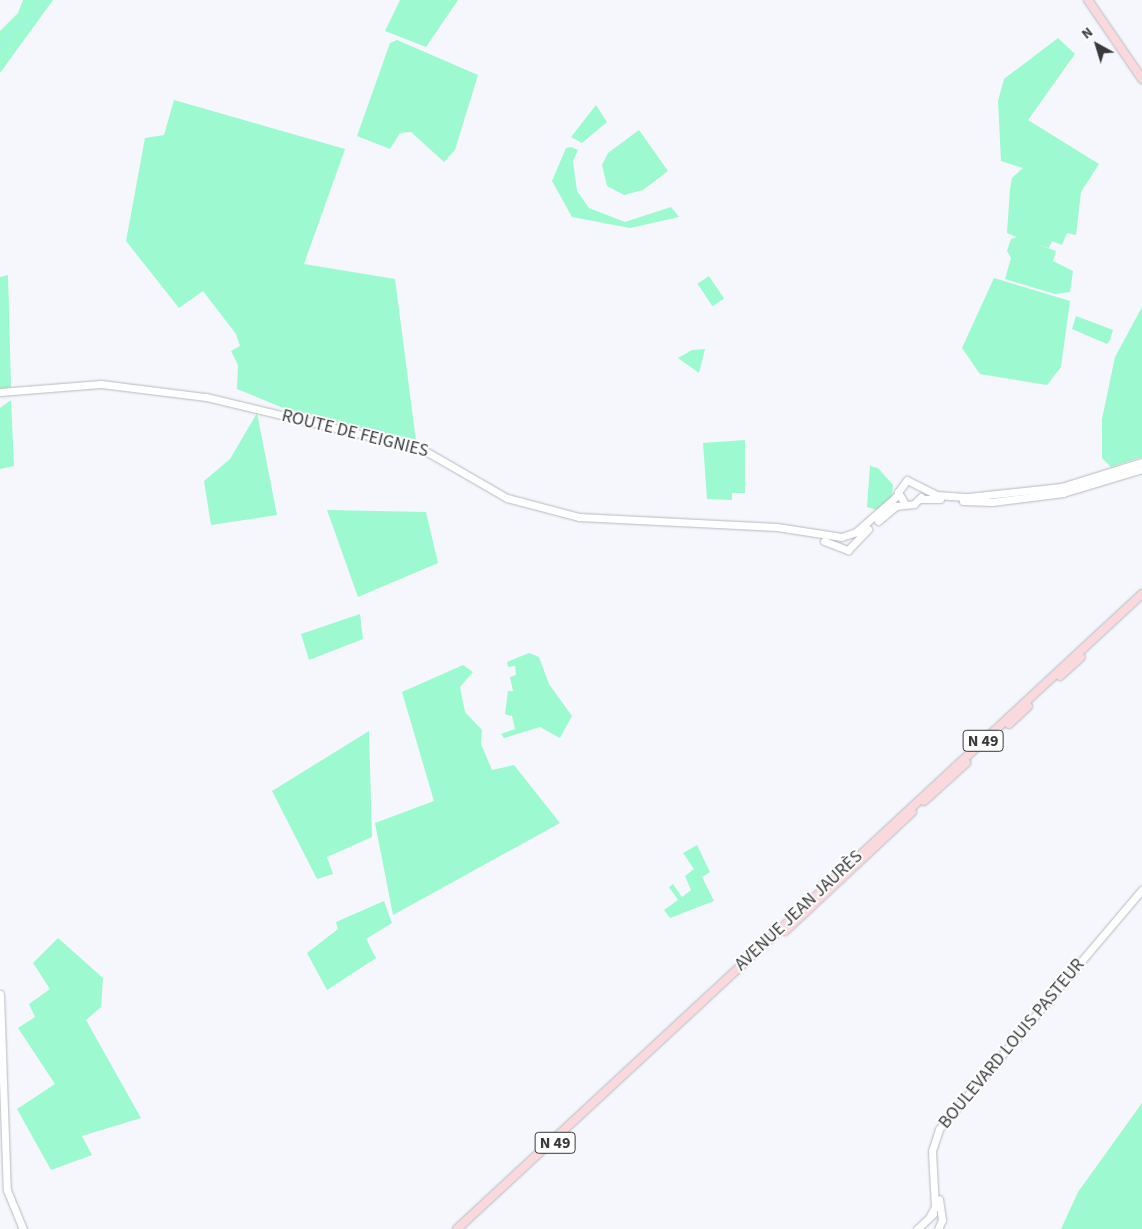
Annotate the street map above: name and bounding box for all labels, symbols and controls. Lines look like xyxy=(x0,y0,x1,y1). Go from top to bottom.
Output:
north arrow xyxy=(1072,20,1122,70)
text: N xyxy=(1078,23,1097,44)
street label: ROUTE DE FEIGNIES xyxy=(279,405,431,463)
road number: N 49 xyxy=(962,728,1004,754)
street label: AVENUE JEAN JAURÈS xyxy=(731,846,867,976)
street label: BOULEVARD LOUIS PASTEUR xyxy=(935,955,1089,1133)
road number: N 49 xyxy=(534,1130,576,1156)

